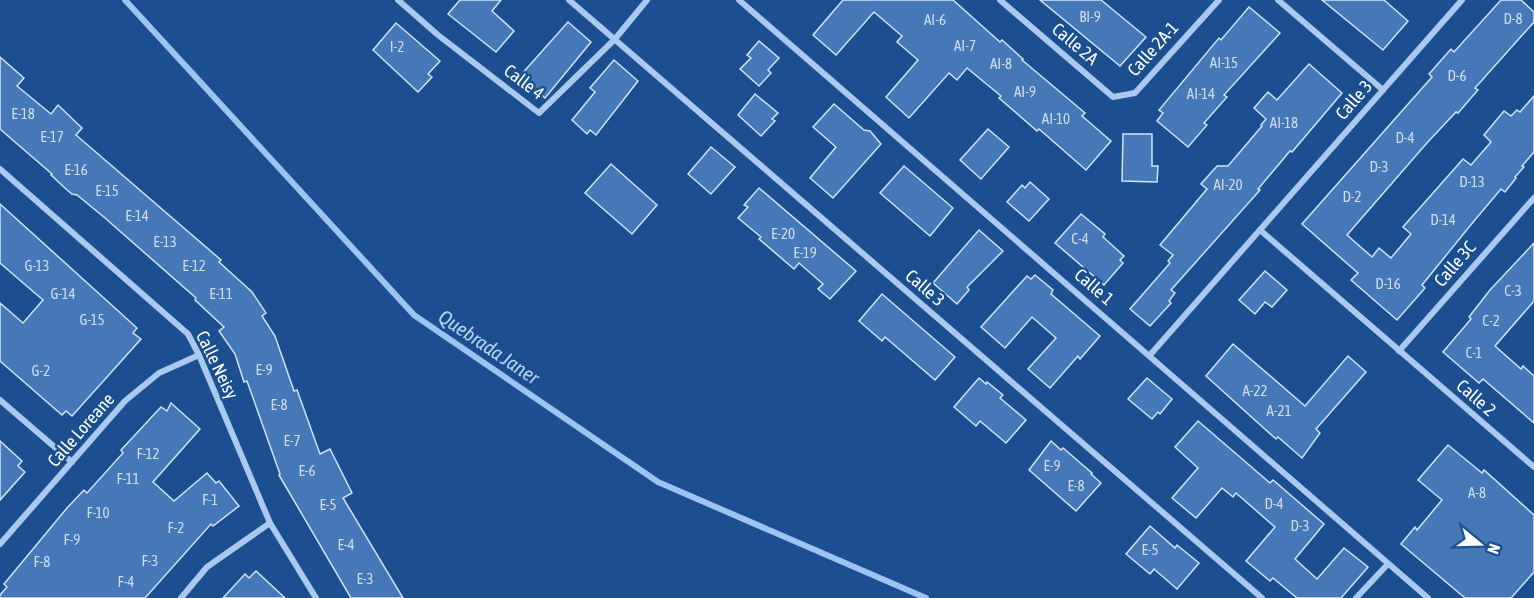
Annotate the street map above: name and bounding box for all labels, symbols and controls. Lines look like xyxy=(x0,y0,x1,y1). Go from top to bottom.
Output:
house number: BI-9 xyxy=(1079,8,1101,25)
house number: D-8 xyxy=(1503,10,1523,27)
house number: AI-6 xyxy=(924,11,946,28)
street label: Calle 2A-1 xyxy=(1123,17,1182,80)
street label: Calle 2A xyxy=(1048,18,1103,69)
house number: AI-7 xyxy=(954,37,976,54)
house number: I-2 xyxy=(390,38,404,55)
house number: AI-15 xyxy=(1210,54,1238,71)
house number: AI-8 xyxy=(990,55,1012,72)
street label: Calle 4 xyxy=(500,60,549,104)
house number: D-6 xyxy=(1447,67,1467,84)
street label: Calle 3 xyxy=(1331,76,1376,124)
house number: AI-9 xyxy=(1014,83,1036,100)
house number: AI-14 xyxy=(1187,85,1215,102)
house number: E-18 xyxy=(11,105,35,122)
house number: AI-10 xyxy=(1042,110,1070,127)
house number: AI-18 xyxy=(1270,114,1298,131)
house number: E-17 xyxy=(40,128,64,145)
house number: D-4 xyxy=(1395,129,1415,146)
house number: D-3 xyxy=(1369,158,1389,175)
house number: E-16 xyxy=(64,161,88,178)
house number: D-13 xyxy=(1459,173,1485,190)
house number: AI-20 xyxy=(1213,176,1243,193)
house number: E-15 xyxy=(95,182,119,199)
house number: D-2 xyxy=(1342,188,1362,205)
house number: E-14 xyxy=(125,207,149,224)
house number: D-14 xyxy=(1430,211,1456,228)
house number: E-20 xyxy=(771,225,795,242)
house number: C-4 xyxy=(1071,230,1089,247)
house number: E-13 xyxy=(153,233,177,250)
street label: Calle 3C xyxy=(1429,237,1480,291)
house number: E-19 xyxy=(793,244,817,261)
house number: G-13 xyxy=(24,257,50,274)
house number: E-12 xyxy=(182,257,206,274)
street label: Calle 1 xyxy=(1070,264,1118,309)
street label: Calle 3 xyxy=(901,265,949,310)
house number: D-16 xyxy=(1375,275,1401,292)
house number: C-3 xyxy=(1504,282,1522,299)
house number: G-14 xyxy=(50,285,76,302)
house number: E-11 xyxy=(209,285,233,302)
water label: Quebrada Janer xyxy=(435,305,545,389)
house number: G-15 xyxy=(79,311,105,328)
house number: C-2 xyxy=(1482,312,1500,329)
street label: Calle Neisy xyxy=(192,327,243,402)
house number: C-1 xyxy=(1466,344,1482,361)
house number: E-9 xyxy=(255,361,273,378)
house number: G-2 xyxy=(32,362,50,379)
street label: Calle 2 xyxy=(1452,375,1500,420)
house number: A-22 xyxy=(1242,382,1268,399)
street label: Calle Loreane xyxy=(43,389,118,471)
house number: E-8 xyxy=(270,396,288,413)
house number: A-21 xyxy=(1266,402,1292,419)
house number: E-7 xyxy=(283,432,301,449)
house number: F-12 xyxy=(136,445,160,462)
house number: E-9 xyxy=(1043,457,1061,474)
house number: E-6 xyxy=(298,462,316,479)
house number: F-11 xyxy=(116,470,140,487)
house number: E-8 xyxy=(1067,477,1085,494)
house number: A-8 xyxy=(1468,484,1486,501)
house number: F-1 xyxy=(202,491,218,508)
house number: D-4 xyxy=(1264,495,1284,512)
house number: E-5 xyxy=(319,496,337,513)
house number: F-10 xyxy=(86,504,110,521)
north arrow xyxy=(1450,514,1510,574)
house number: D-3 xyxy=(1290,517,1310,534)
house number: F-2 xyxy=(168,519,184,536)
house number: F-9 xyxy=(64,531,80,548)
house number: E-4 xyxy=(337,536,355,553)
house number: E-5 xyxy=(1141,541,1159,558)
text: N xyxy=(1484,541,1504,556)
house number: F-3 xyxy=(142,552,158,569)
house number: F-8 xyxy=(34,553,50,570)
house number: E-3 xyxy=(356,570,374,587)
house number: F-4 xyxy=(118,573,134,590)

